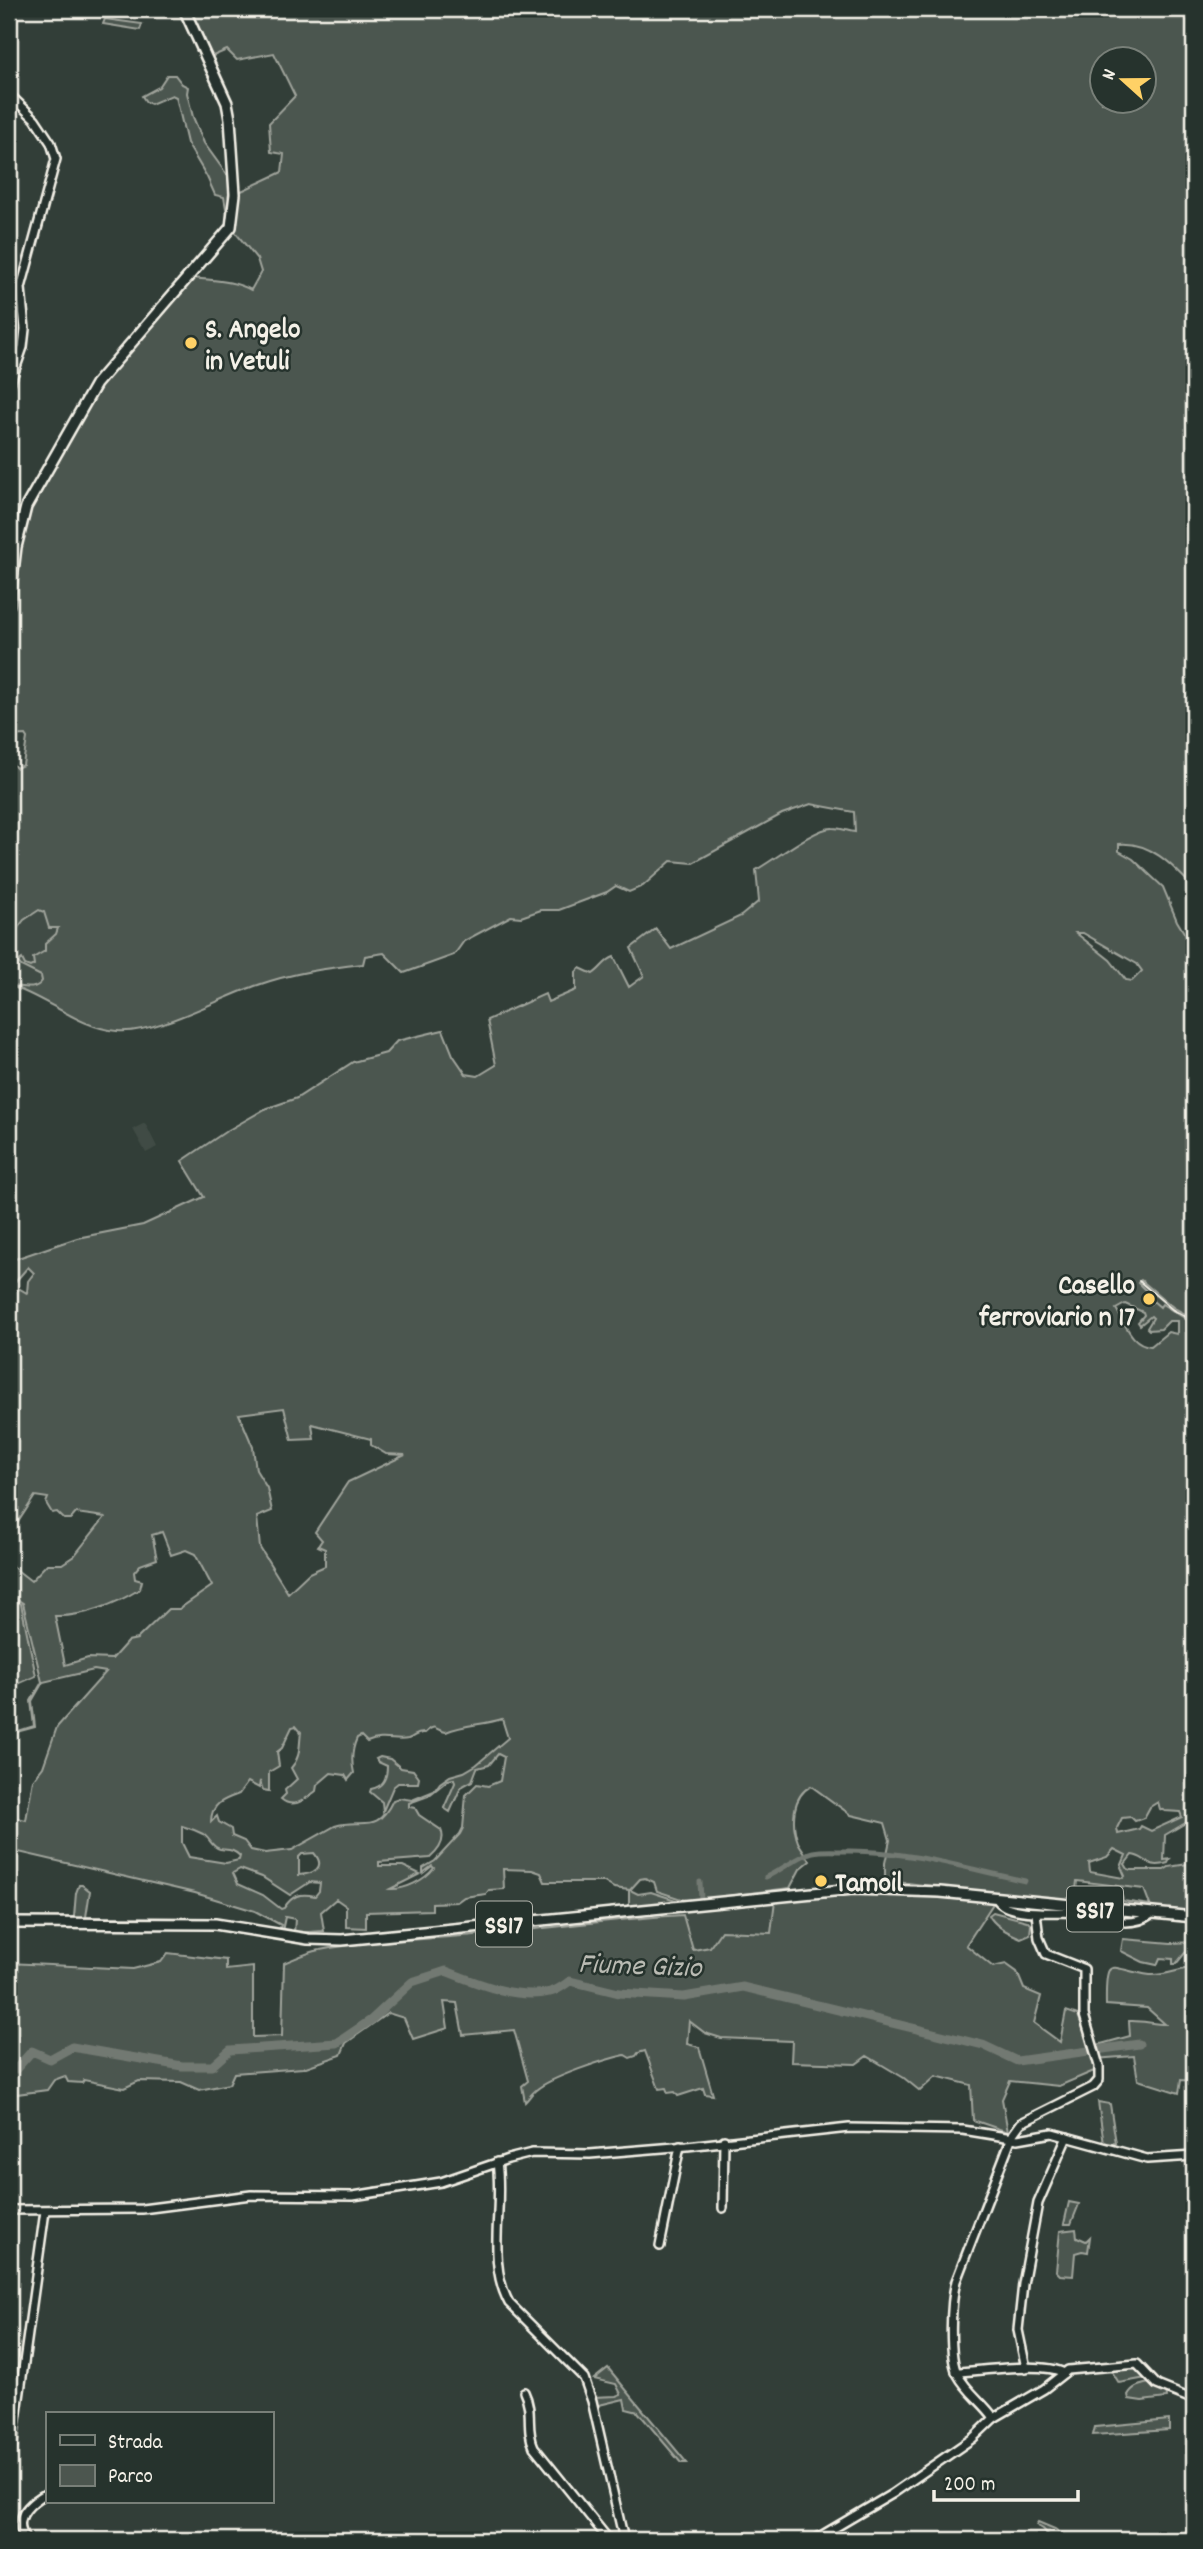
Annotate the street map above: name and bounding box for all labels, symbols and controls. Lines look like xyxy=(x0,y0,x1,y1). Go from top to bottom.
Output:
north arrow xyxy=(1088,46,1158,116)
text: N xyxy=(1096,66,1125,84)
place label: S. Angelo in Vetuli xyxy=(205,312,300,384)
marker: S. Angelo in Vetuli xyxy=(183,335,199,351)
place label: Casello ferroviario n 17 xyxy=(978,1268,1135,1340)
marker: Casello ferroviario n 17 xyxy=(1141,1291,1157,1307)
place label: Tamoil xyxy=(835,1866,903,1906)
marker: Tamoil xyxy=(813,1873,829,1889)
road number: SS17 xyxy=(1067,1886,1123,1932)
road number: SS17 xyxy=(476,1901,532,1946)
water label: Fiume Gizio xyxy=(577,1945,704,1992)
legend xyxy=(46,2412,273,2504)
text: Strada xyxy=(108,2429,163,2459)
scale bar xyxy=(934,2458,1077,2502)
text: Parco xyxy=(108,2463,153,2493)
text: 200 m xyxy=(944,2471,995,2501)

